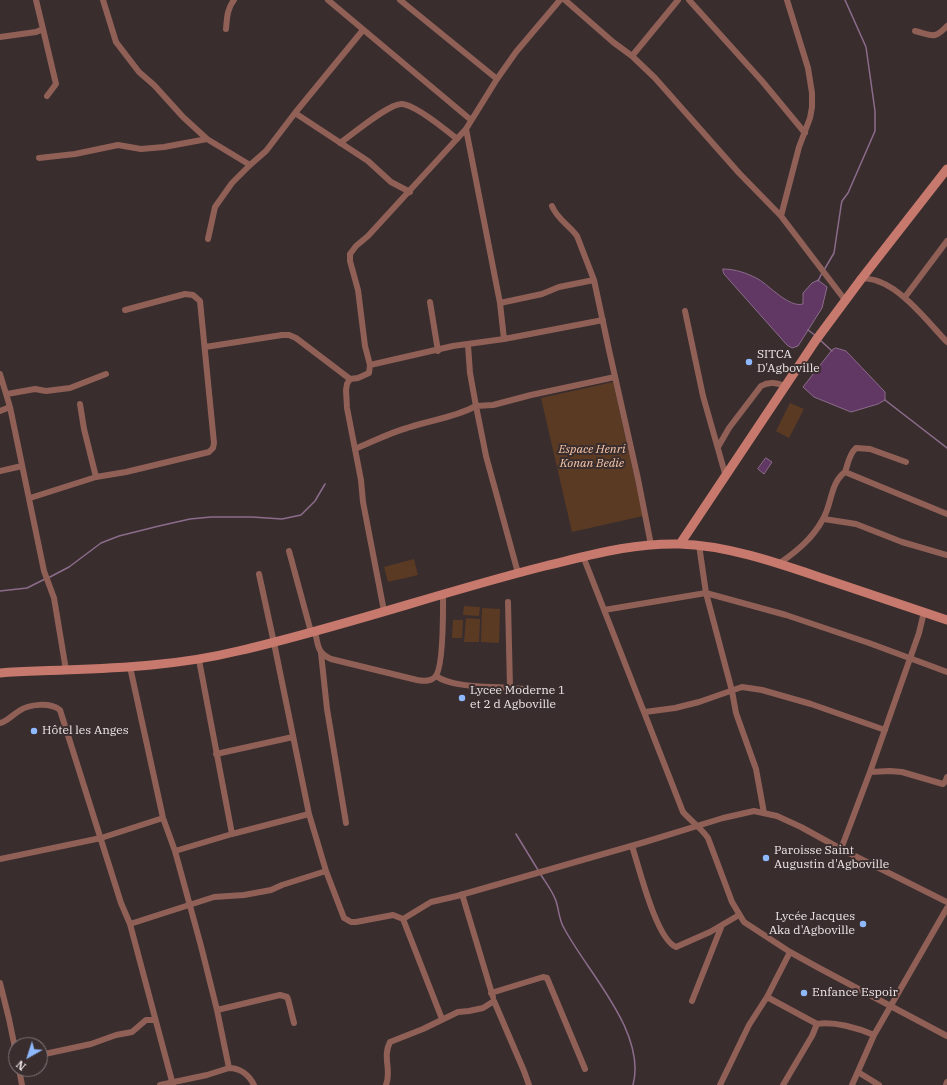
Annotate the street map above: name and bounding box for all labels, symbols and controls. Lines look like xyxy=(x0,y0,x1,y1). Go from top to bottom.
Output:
place label: SITCA D'Agboville xyxy=(757,348,820,376)
marker: SITCA D'Agboville xyxy=(744,357,754,367)
park label: Espace Henri Konan Bedie xyxy=(558,443,626,471)
place label: Lycee Moderne 1 et 2 d Agboville xyxy=(470,684,565,712)
marker: Lycee Moderne 1 et 2 d Agboville xyxy=(457,693,467,703)
place label: Hôtel les Anges xyxy=(42,724,129,738)
marker: Hôtel les Anges xyxy=(29,726,39,736)
place label: Paroisse Saint Augustin d'Agboville xyxy=(774,844,889,872)
marker: Paroisse Saint Augustin d'Agboville xyxy=(761,853,771,863)
place label: Lycée Jacques Aka d'Agboville xyxy=(769,910,855,938)
marker: Lycée Jacques Aka d'Agboville xyxy=(858,919,868,929)
place label: Enfance Espoir xyxy=(812,986,898,1000)
marker: Enfance Espoir xyxy=(799,988,809,998)
north arrow xyxy=(8,1037,48,1077)
text: N xyxy=(13,1057,29,1074)

